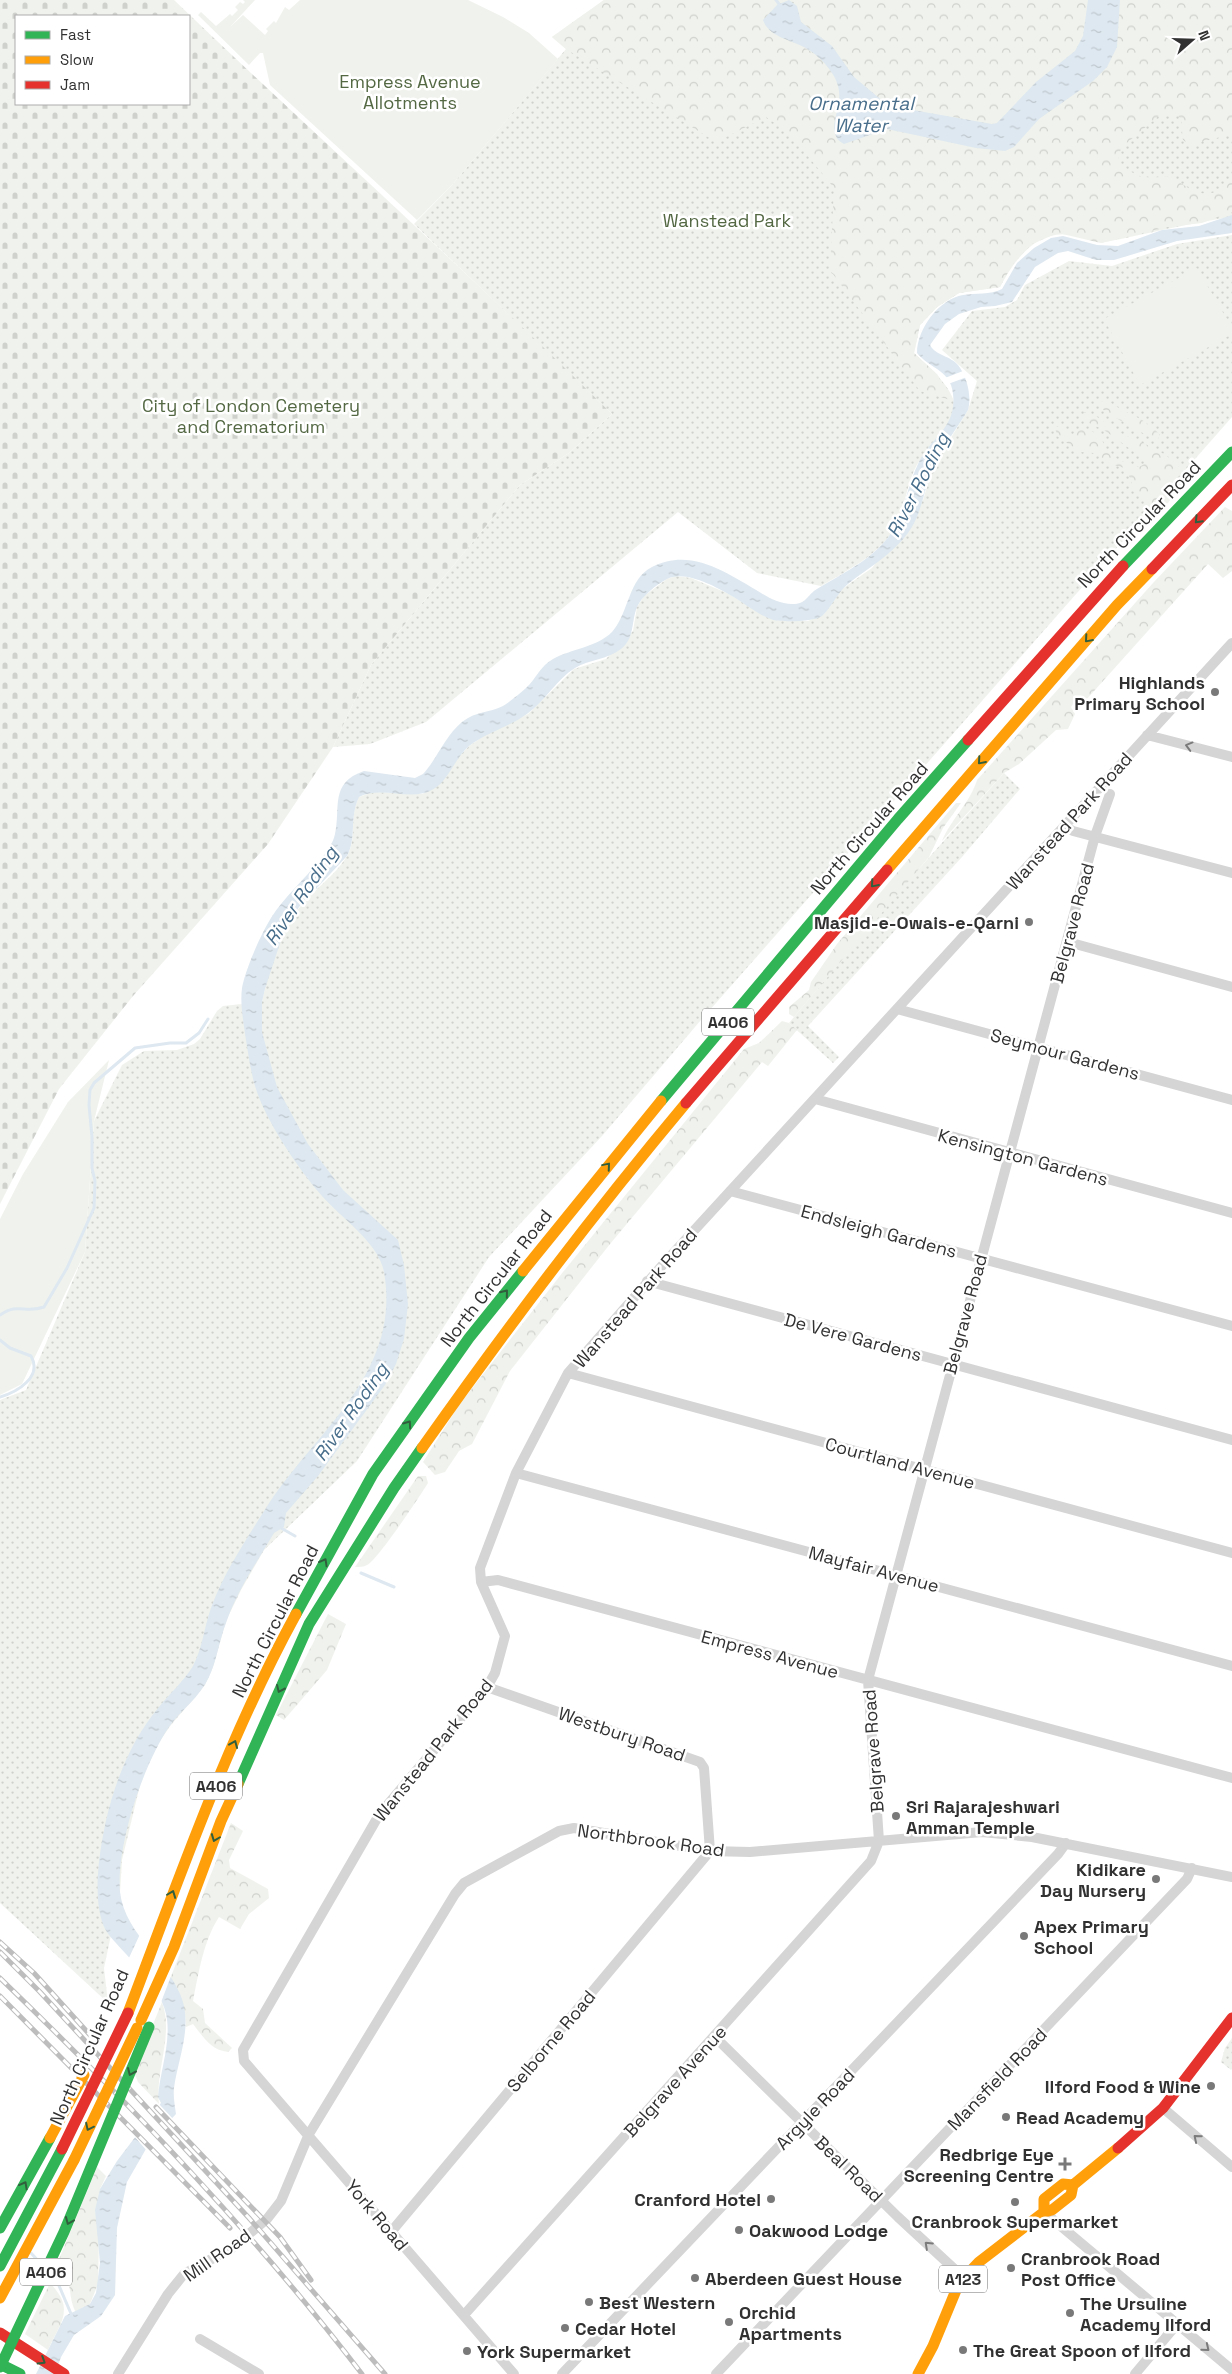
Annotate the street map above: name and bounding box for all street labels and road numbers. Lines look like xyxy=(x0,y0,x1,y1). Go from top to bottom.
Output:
street label: North Circular Road xyxy=(1072,455,1206,593)
street label: Wanstead Park Road xyxy=(1001,747,1137,895)
street label: North Circular Road xyxy=(805,757,933,899)
street label: Belgrave Road xyxy=(1045,860,1099,986)
road number: A406 xyxy=(702,1009,754,1036)
street label: Seymour Gardens xyxy=(988,1023,1142,1085)
street label: Kensington Gardens xyxy=(936,1123,1110,1191)
street label: Endsleigh Gardens xyxy=(799,1199,959,1263)
street label: North Circular Road xyxy=(435,1205,557,1351)
street label: Wanstead Park Road xyxy=(568,1224,702,1372)
street label: Belgrave Road xyxy=(938,1251,992,1377)
street label: De Vere Gardens xyxy=(782,1308,924,1366)
street label: Courtland Avenue xyxy=(823,1432,977,1494)
street label: North Circular Road xyxy=(227,1541,323,1701)
street label: Mayfair Avenue xyxy=(806,1541,942,1597)
street label: Empress Avenue xyxy=(699,1625,841,1683)
street label: Wanstead Park Road xyxy=(368,1674,498,1826)
street label: Belgrave Road xyxy=(857,1689,889,1813)
street label: Westbury Road xyxy=(555,1701,689,1767)
road number: A406 xyxy=(190,1772,242,1800)
street label: Northbrook Road xyxy=(576,1818,726,1862)
street label: North Circular Road xyxy=(44,1965,134,2129)
street label: Selborne Road xyxy=(502,1985,600,2097)
street label: Belgrave Avenue xyxy=(619,2020,731,2142)
street label: Mansfield Road xyxy=(942,2023,1052,2135)
street label: Argyle Road xyxy=(771,2064,859,2154)
street label: Beal Road xyxy=(810,2131,888,2207)
street label: York Road xyxy=(341,2175,413,2255)
street label: Mill Road xyxy=(179,2223,255,2287)
road number: A406 xyxy=(20,2258,72,2286)
road number: A123 xyxy=(939,2266,987,2292)

